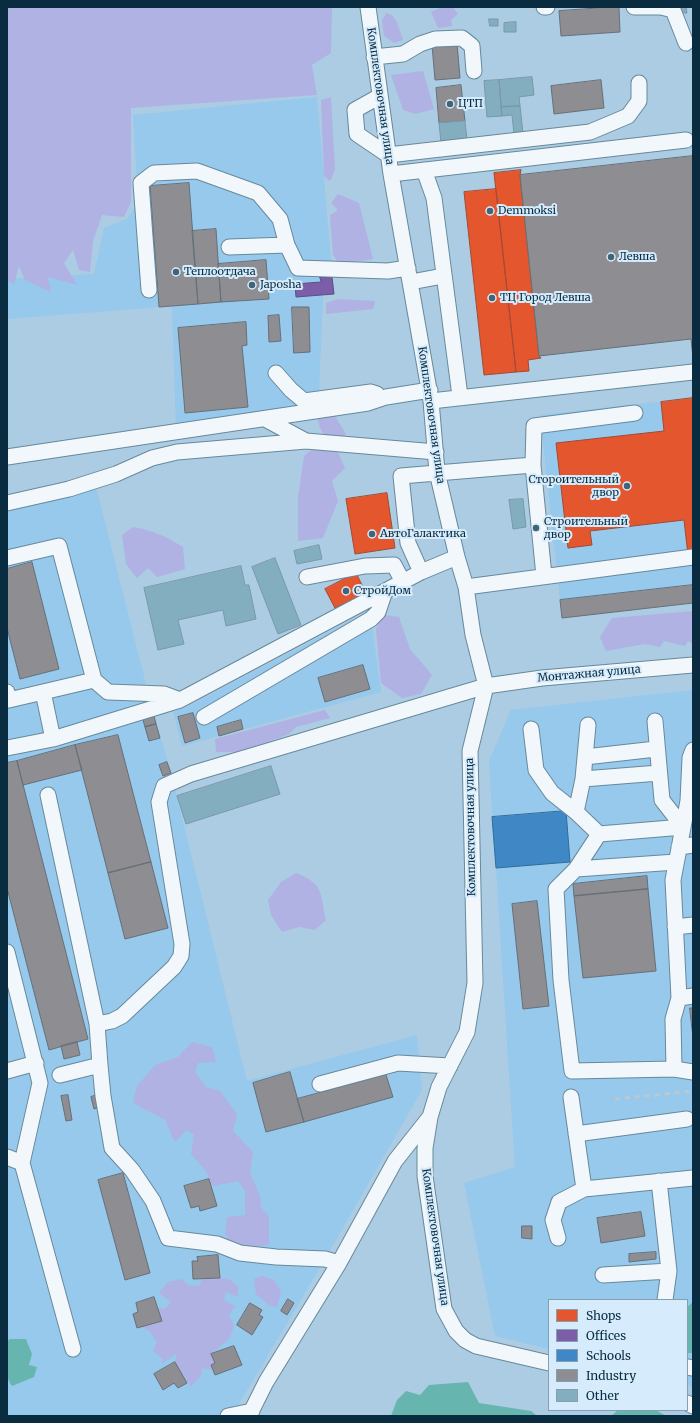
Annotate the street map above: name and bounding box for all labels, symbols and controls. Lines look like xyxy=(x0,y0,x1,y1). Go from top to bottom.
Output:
street label: Комплектовочная улица xyxy=(364,27,396,165)
place label: ЦТП xyxy=(458,97,483,111)
marker: ЦТП xyxy=(445,99,455,109)
place label: Demmoksi xyxy=(498,204,556,218)
marker: Demmoksi xyxy=(485,206,495,216)
place label: Левша xyxy=(619,250,655,264)
marker: Левша xyxy=(606,252,616,262)
place label: Теплоотдача xyxy=(184,265,256,279)
marker: Теплоотдача xyxy=(171,267,181,277)
place label: Japosha xyxy=(260,278,301,292)
marker: Japosha xyxy=(247,280,257,290)
place label: ТЦ Город Левша xyxy=(500,291,591,305)
marker: ТЦ Город Левша xyxy=(487,293,497,303)
street label: Комплектовочная улица xyxy=(415,346,447,484)
place label: Стороительный двор xyxy=(529,473,619,499)
marker: Стороительный двор xyxy=(622,481,632,491)
place label: Строительный двор xyxy=(544,515,628,541)
marker: Строительный двор xyxy=(531,523,541,533)
place label: АвтоГалактика xyxy=(380,527,466,541)
marker: АвтоГалактика xyxy=(367,529,377,539)
place label: СтройДом xyxy=(354,584,411,598)
marker: СтройДом xyxy=(341,586,351,596)
street label: Монтажная улица xyxy=(537,663,641,685)
street label: Комплектовочная улица xyxy=(463,758,479,896)
street label: Комплектовочная улица xyxy=(419,1168,451,1306)
legend xyxy=(548,1299,688,1411)
text: Shops xyxy=(586,1308,621,1323)
text: Offices xyxy=(586,1328,626,1343)
text: Schools xyxy=(586,1348,631,1363)
text: Industry xyxy=(586,1368,636,1383)
text: Other xyxy=(586,1388,619,1403)

